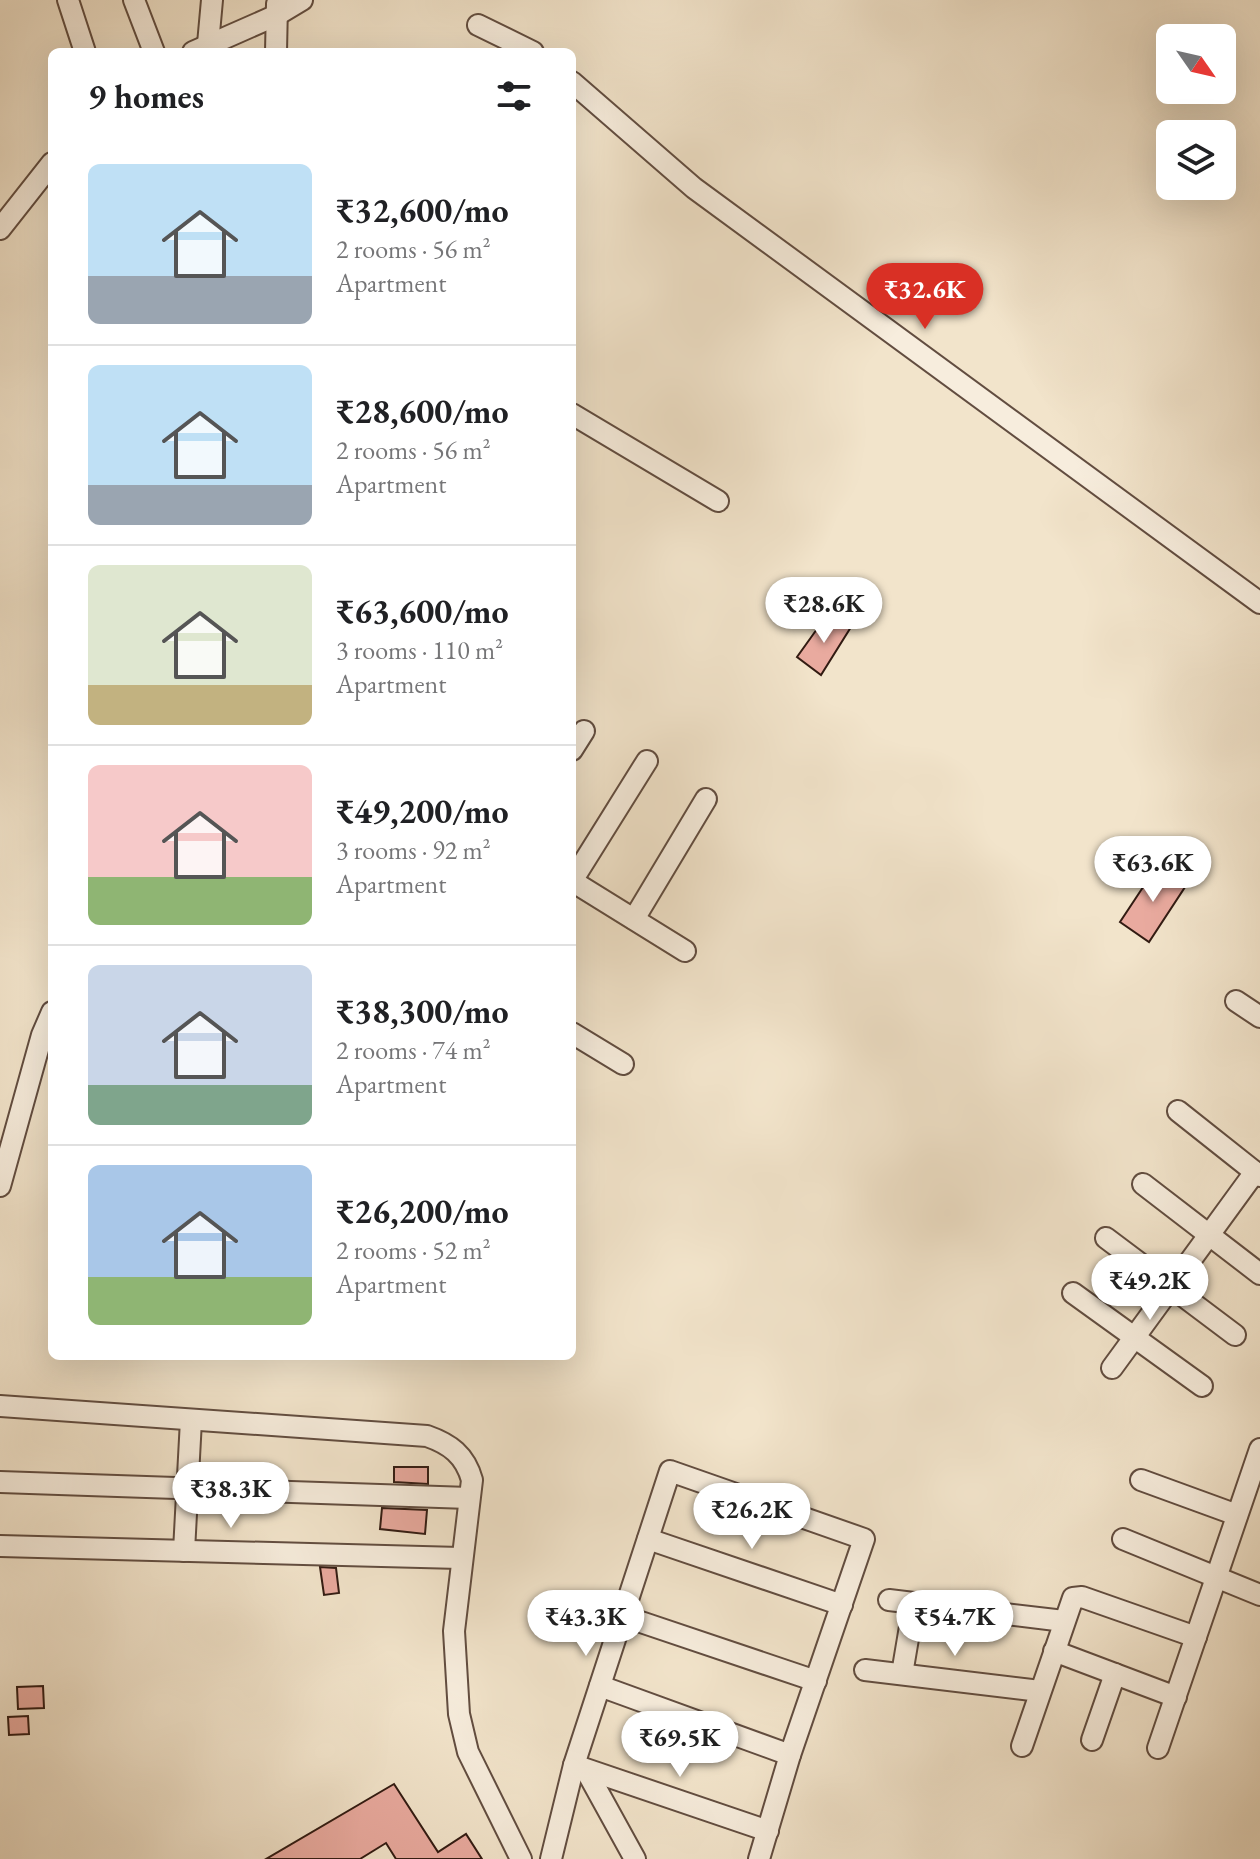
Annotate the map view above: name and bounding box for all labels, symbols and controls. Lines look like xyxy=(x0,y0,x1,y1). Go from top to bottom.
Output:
north arrow xyxy=(1156,24,1236,104)
map controls xyxy=(1156,24,1236,200)
text: 9 homes xyxy=(88,74,204,118)
icon: filters xyxy=(492,74,536,118)
button: layers xyxy=(1156,120,1236,200)
text: ₹32,600/mo xyxy=(336,188,509,232)
icon: home xyxy=(152,196,248,292)
text: 2 rooms · 56 m² xyxy=(336,232,491,266)
pin: ₹32.6K xyxy=(860,263,990,331)
text: Apartment xyxy=(336,266,446,300)
text: ₹32.6K xyxy=(884,272,966,306)
text: ₹28,600/mo xyxy=(336,389,509,433)
icon: home xyxy=(152,397,248,493)
text: 2 rooms · 56 m² xyxy=(336,433,491,467)
text: Apartment xyxy=(336,467,446,501)
pin: ₹28.6K xyxy=(759,577,889,645)
text: ₹28.6K xyxy=(783,586,865,620)
text: ₹63,600/mo xyxy=(336,589,509,633)
icon: home xyxy=(152,597,248,693)
text: 3 rooms · 110 m² xyxy=(336,633,503,667)
text: Apartment xyxy=(336,667,446,701)
text: ₹49,200/mo xyxy=(336,789,509,833)
icon: home xyxy=(152,797,248,893)
text: 3 rooms · 92 m² xyxy=(336,833,491,867)
pin: ₹63.6K xyxy=(1088,836,1218,904)
text: ₹63.6K xyxy=(1112,845,1194,879)
text: Apartment xyxy=(336,867,446,901)
text: ₹38,300/mo xyxy=(336,989,509,1033)
icon: home xyxy=(152,997,248,1093)
text: 2 rooms · 74 m² xyxy=(336,1033,491,1067)
text: Apartment xyxy=(336,1067,446,1101)
text: ₹26,200/mo xyxy=(336,1189,509,1233)
icon: home xyxy=(152,1197,248,1293)
text: 2 rooms · 52 m² xyxy=(336,1233,491,1267)
pin: ₹49.2K xyxy=(1085,1254,1215,1322)
text: ₹49.2K xyxy=(1109,1263,1191,1297)
text: Apartment xyxy=(336,1267,446,1301)
pin: ₹38.3K xyxy=(166,1462,296,1530)
text: ₹38.3K xyxy=(190,1471,272,1505)
pin: ₹26.2K xyxy=(687,1483,817,1551)
text: ₹26.2K xyxy=(711,1492,793,1526)
pin: ₹43.3K xyxy=(521,1590,651,1658)
pin: ₹54.7K xyxy=(890,1590,1020,1658)
text: ₹43.3K xyxy=(545,1599,627,1633)
text: ₹54.7K xyxy=(914,1599,996,1633)
pin: ₹69.5K xyxy=(615,1711,745,1779)
text: ₹69.5K xyxy=(639,1720,721,1754)

